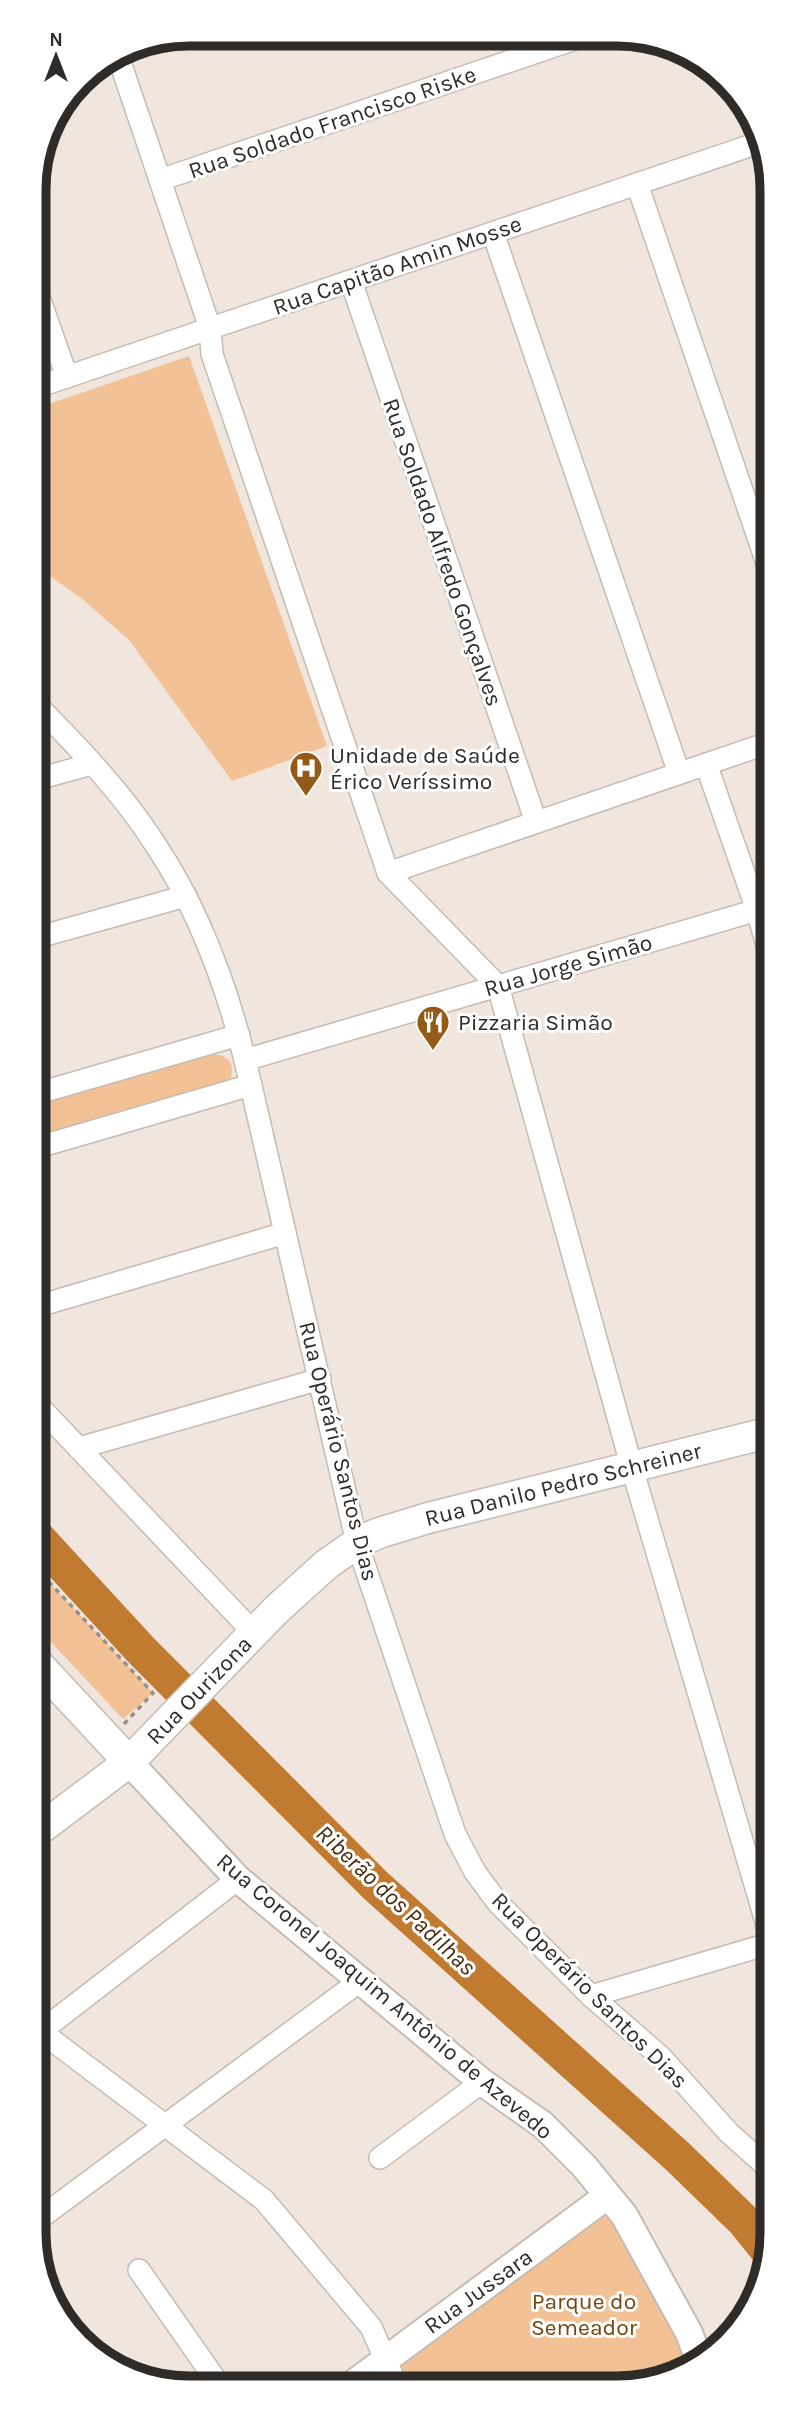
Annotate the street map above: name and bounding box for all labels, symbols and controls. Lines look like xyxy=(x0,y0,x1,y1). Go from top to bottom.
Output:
north arrow xyxy=(21,21,91,91)
text: N xyxy=(49,29,63,51)
street label: Rua Soldado Francisco Riske xyxy=(185,60,480,184)
street label: Rua Capitão Amin Mosse xyxy=(269,210,525,321)
street label: Rua Soldado Alfredo Gonçalves xyxy=(377,395,508,710)
place label: Unidade de Saúde Érico Veríssimo xyxy=(330,742,520,795)
hospital icon: Unidade de Saúde Érico Veríssimo xyxy=(287,749,325,798)
street label: Rua Jorge Simão xyxy=(481,929,655,1002)
restaurant icon: Pizzaria Simão xyxy=(414,1003,452,1052)
place label: Pizzaria Simão xyxy=(458,1009,613,1036)
street label: Rua Operário Santos Dias xyxy=(293,1319,384,1584)
street label: Rua Danilo Pedro Schreiner xyxy=(422,1437,705,1532)
street label: Rua Ourizona xyxy=(141,1631,258,1750)
water label: Riberão dos Padilhas xyxy=(310,1819,482,1981)
street label: Rua Coronel Joaquim Antônio de Azevedo xyxy=(211,1848,558,2145)
street label: Rua Operário Santos Dias xyxy=(486,1887,693,2094)
street label: Rua Jussara xyxy=(419,2243,538,2340)
park label: Parque do Semeador xyxy=(531,2288,638,2341)

